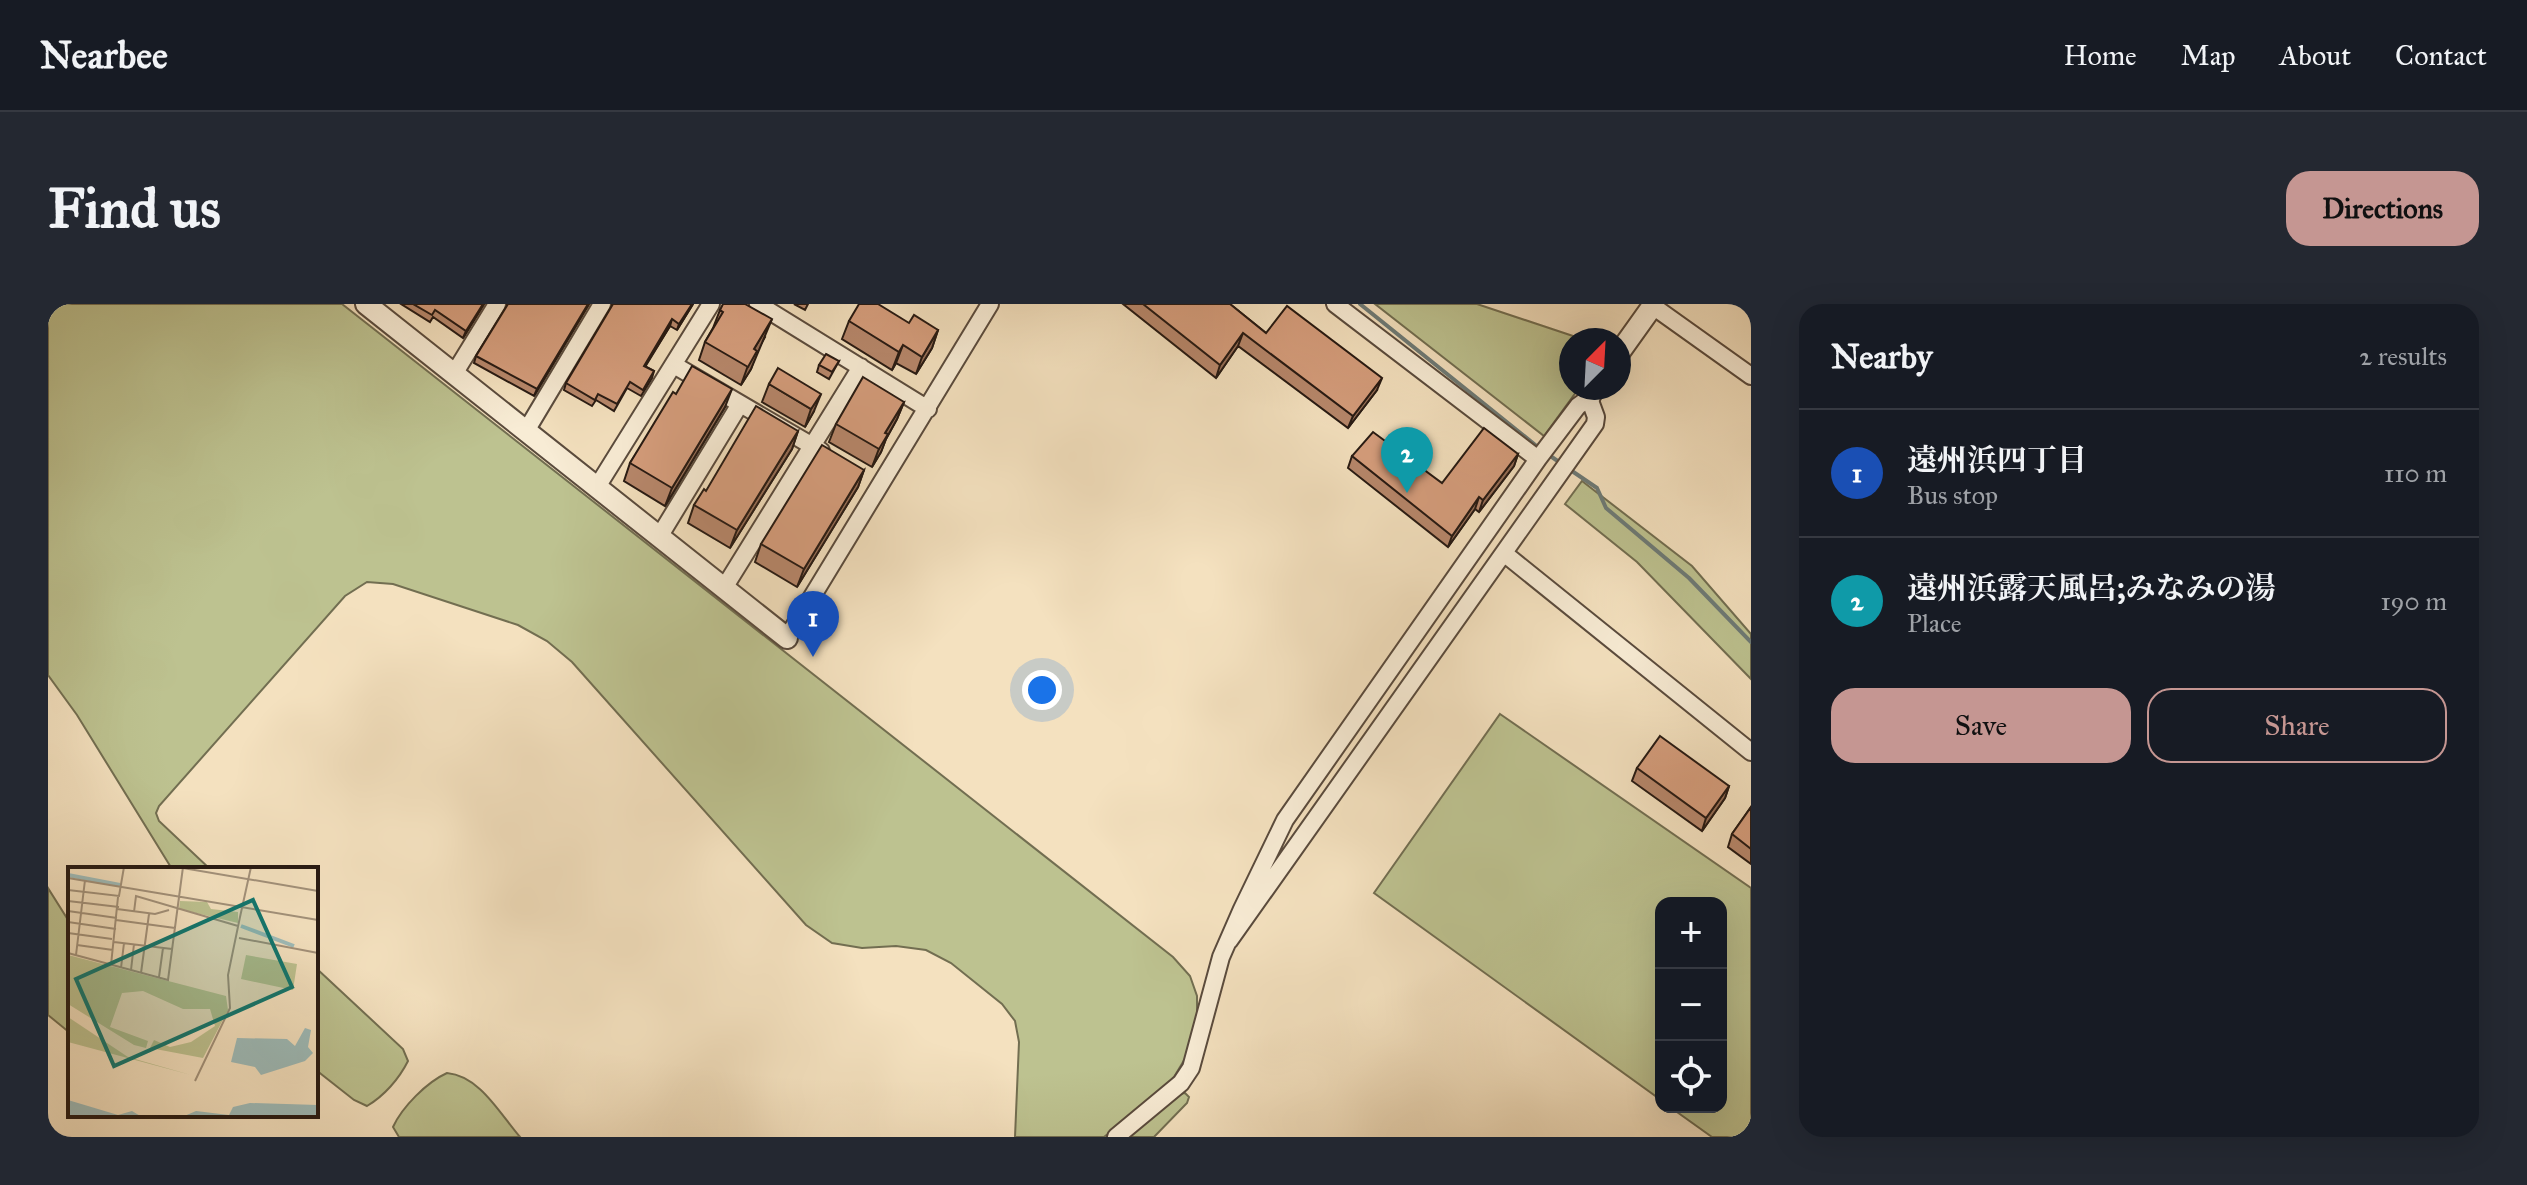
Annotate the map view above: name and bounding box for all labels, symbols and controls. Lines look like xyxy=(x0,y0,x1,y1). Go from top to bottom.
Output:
text: Nearbee xyxy=(40,32,168,78)
text: Home xyxy=(2064,38,2137,73)
text: Map xyxy=(2181,38,2235,73)
text: About xyxy=(2279,38,2351,73)
text: Contact xyxy=(2395,38,2487,73)
button: Directions xyxy=(2286,171,2479,246)
text: Find us xyxy=(48,174,221,242)
north arrow xyxy=(1559,328,1631,400)
text: Nearby xyxy=(1831,336,1933,377)
text: 2 results xyxy=(2359,340,2447,372)
pin: 2 xyxy=(1381,427,1433,493)
text: 遠州浜四丁目 xyxy=(1907,442,2087,478)
text: 1 xyxy=(1852,457,1862,489)
text: 110 m xyxy=(2384,457,2447,489)
text: Bus stop xyxy=(1907,479,1998,511)
text: 遠州浜露天風呂;みなみの湯 xyxy=(1907,570,2275,606)
text: 2 xyxy=(1851,585,1863,617)
text: 190 m xyxy=(2380,585,2447,617)
pin: 1 xyxy=(787,591,839,657)
text: Place xyxy=(1907,607,1962,639)
your location xyxy=(1022,670,1062,710)
button: Save xyxy=(1831,688,2131,763)
button: Share xyxy=(2147,688,2447,763)
inset map xyxy=(68,867,318,1117)
map controls xyxy=(1655,897,1727,1113)
button: + xyxy=(1655,897,1727,969)
button: − xyxy=(1655,969,1727,1041)
button: locate xyxy=(1655,1041,1727,1113)

